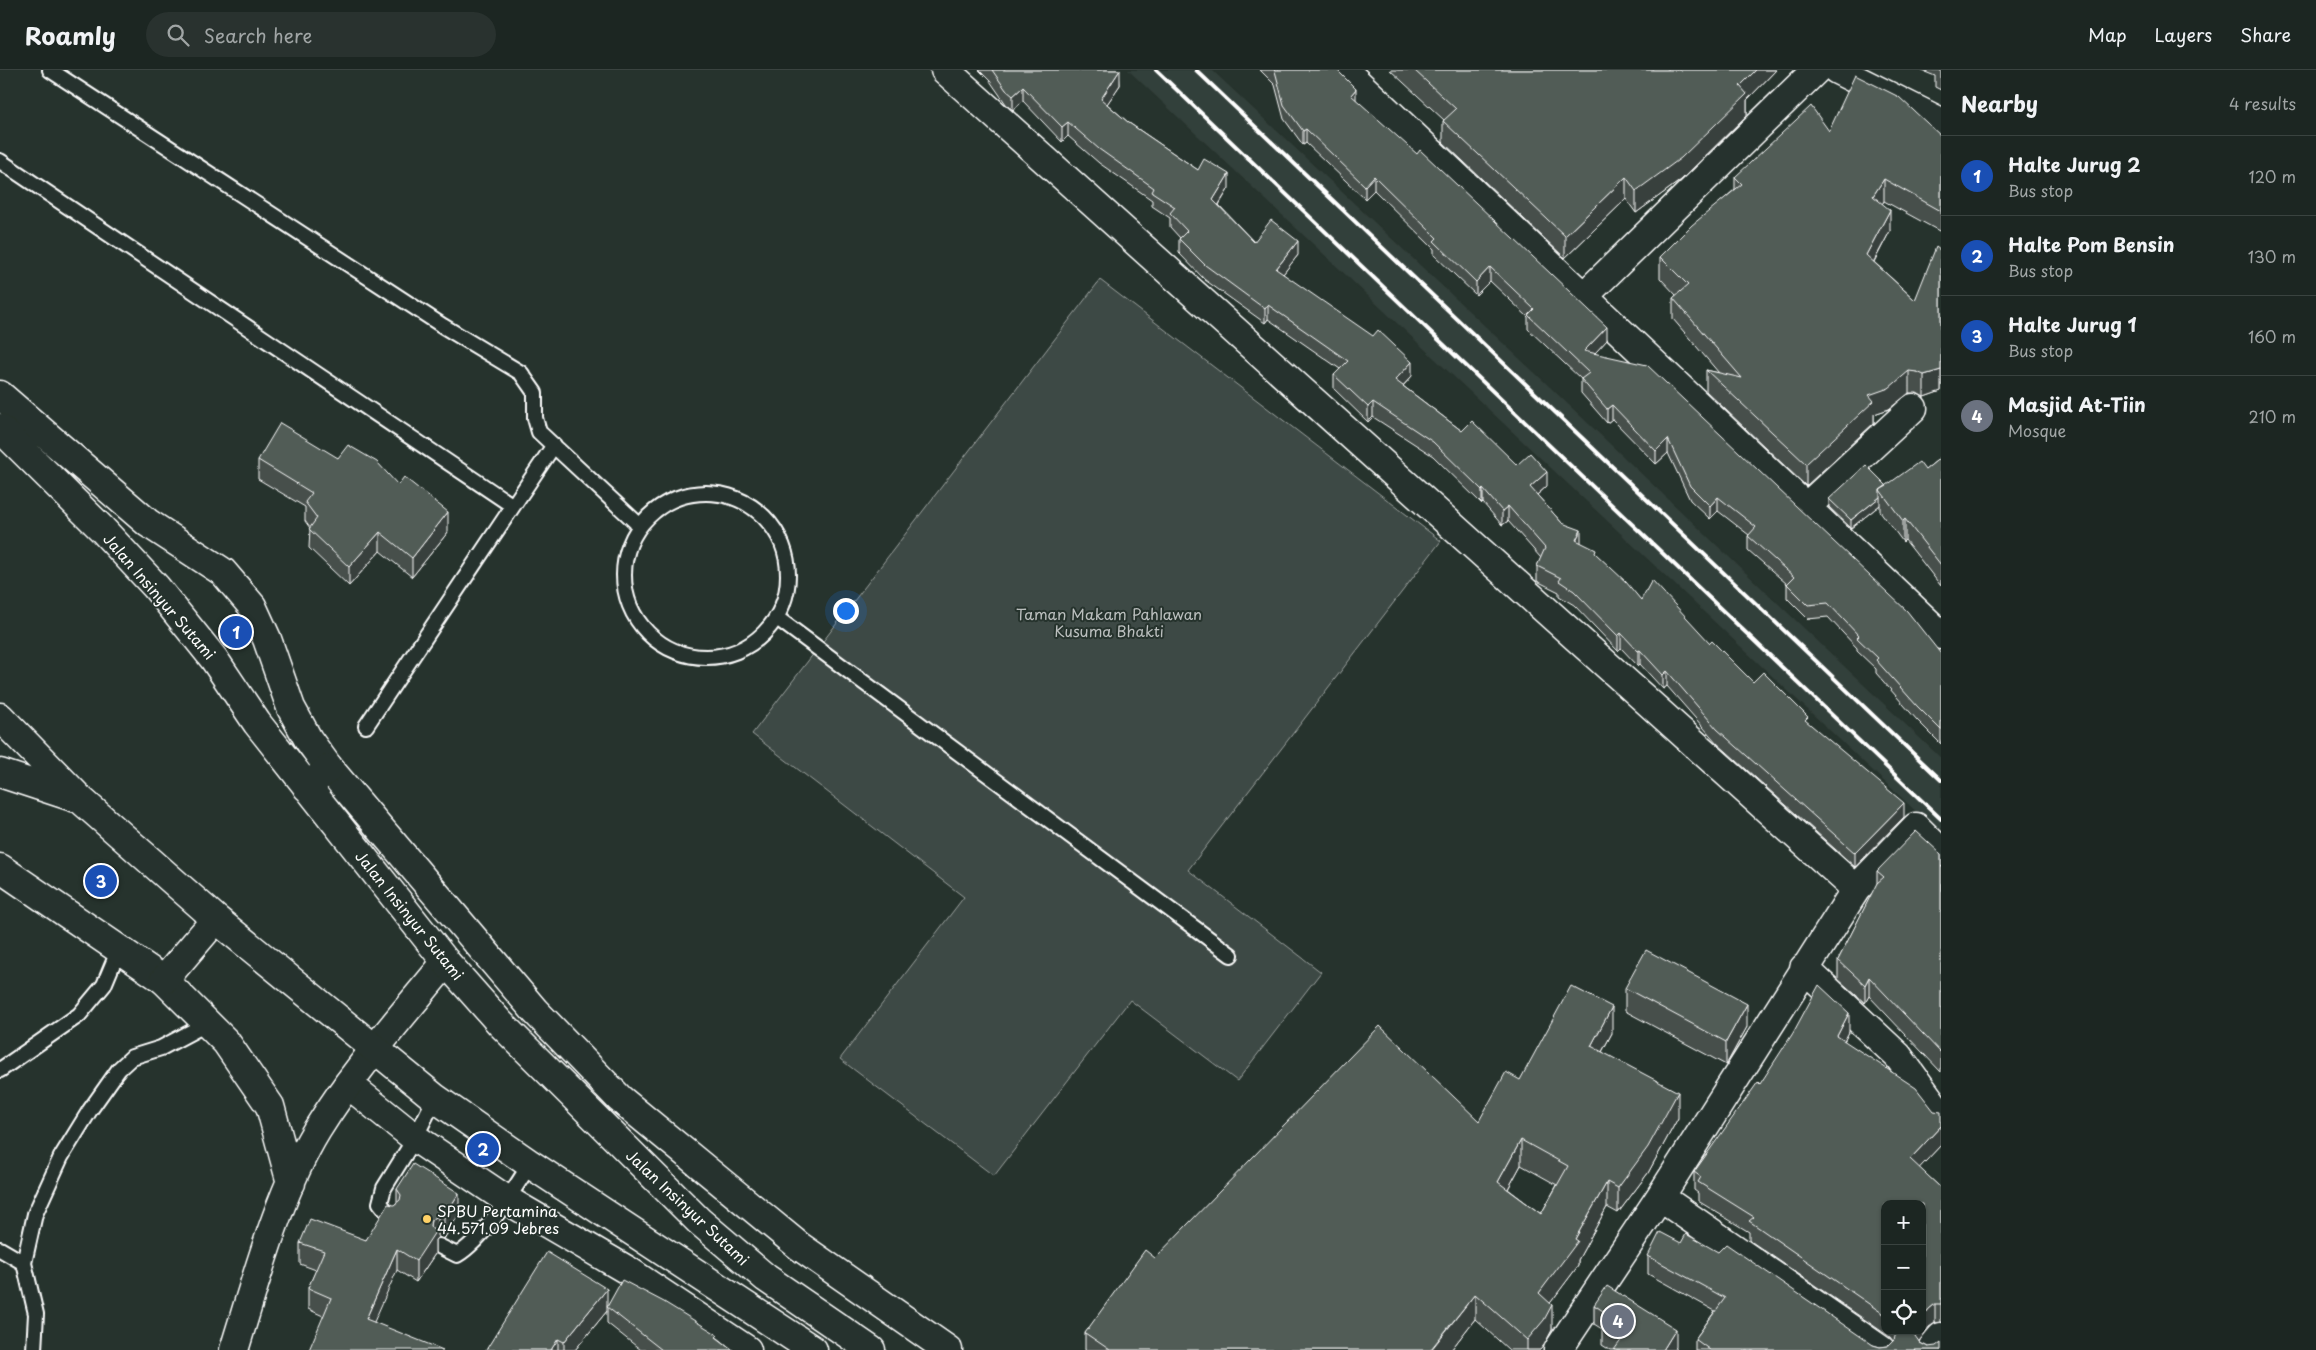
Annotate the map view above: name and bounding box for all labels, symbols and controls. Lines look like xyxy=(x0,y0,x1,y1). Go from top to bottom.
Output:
search box xyxy=(146,12,496,57)
text: Roamly xyxy=(25,17,116,53)
icon: search xyxy=(164,21,192,49)
text: Search here xyxy=(204,21,312,49)
text: Map xyxy=(2088,21,2127,48)
text: Layers xyxy=(2155,21,2212,48)
text: Share xyxy=(2240,21,2291,48)
text: Nearby xyxy=(1961,87,2038,119)
text: 4 results xyxy=(2229,91,2296,115)
text: Halte Jurug 2 xyxy=(2008,150,2141,178)
text: 1 xyxy=(1973,164,1981,188)
text: 120 m xyxy=(2249,164,2296,188)
text: Bus stop xyxy=(2008,178,2073,202)
text: Halte Pom Bensin xyxy=(2008,230,2175,258)
text: 2 xyxy=(1971,244,1983,268)
text: 130 m xyxy=(2248,244,2296,268)
text: Bus stop xyxy=(2008,258,2073,282)
text: Halte Jurug 1 xyxy=(2008,310,2137,338)
text: 3 xyxy=(1972,324,1982,348)
text: 160 m xyxy=(2248,324,2296,348)
text: Bus stop xyxy=(2008,338,2073,362)
text: Masjid At-Tiin xyxy=(2008,390,2146,418)
text: 4 xyxy=(1972,404,1982,428)
text: 210 m xyxy=(2248,404,2296,428)
text: Mosque xyxy=(2008,418,2066,442)
street label: Jalan Insinyur Sutami xyxy=(98,528,222,664)
your location xyxy=(833,598,859,624)
park label: Taman Makam Pahlawan Kusuma Bhakti xyxy=(1016,602,1202,642)
pin: 1 xyxy=(220,613,252,651)
street label: Jalan Insinyur Sutami xyxy=(350,845,470,985)
pin: 3 xyxy=(85,862,117,900)
pin: 2 xyxy=(467,1130,499,1168)
street label: Jalan Insinyur Sutami xyxy=(621,1144,755,1270)
place label: SPBU Pertamina 44.571.09 Jebres xyxy=(437,1199,559,1239)
map controls xyxy=(1881,1200,1926,1335)
button: + xyxy=(1881,1200,1926,1245)
marker: SPBU Pertamina 44.571.09 Jebres xyxy=(421,1213,433,1225)
button: − xyxy=(1881,1245,1926,1290)
button: locate xyxy=(1881,1290,1926,1335)
pin: 4 xyxy=(1602,1302,1634,1340)

